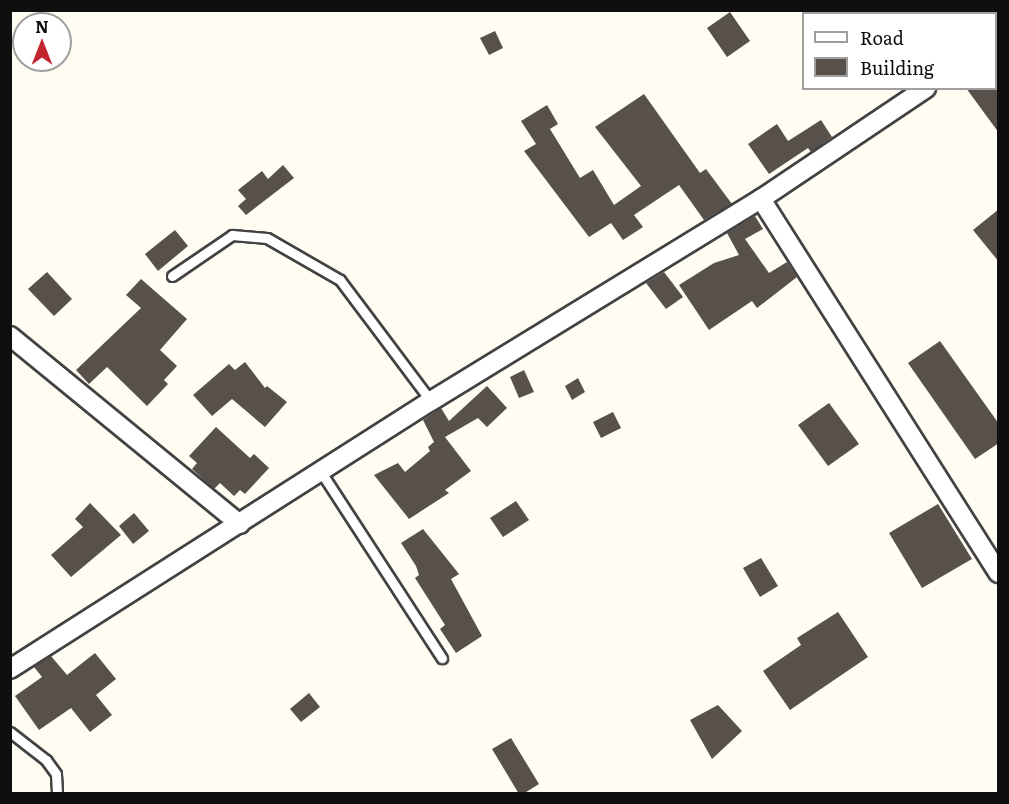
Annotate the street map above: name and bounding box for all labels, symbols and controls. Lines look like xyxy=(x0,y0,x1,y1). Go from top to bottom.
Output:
north arrow xyxy=(12,12,72,72)
legend xyxy=(802,12,997,90)
text: N xyxy=(35,14,49,38)
text: Road xyxy=(860,24,904,51)
text: Building xyxy=(860,54,934,81)

